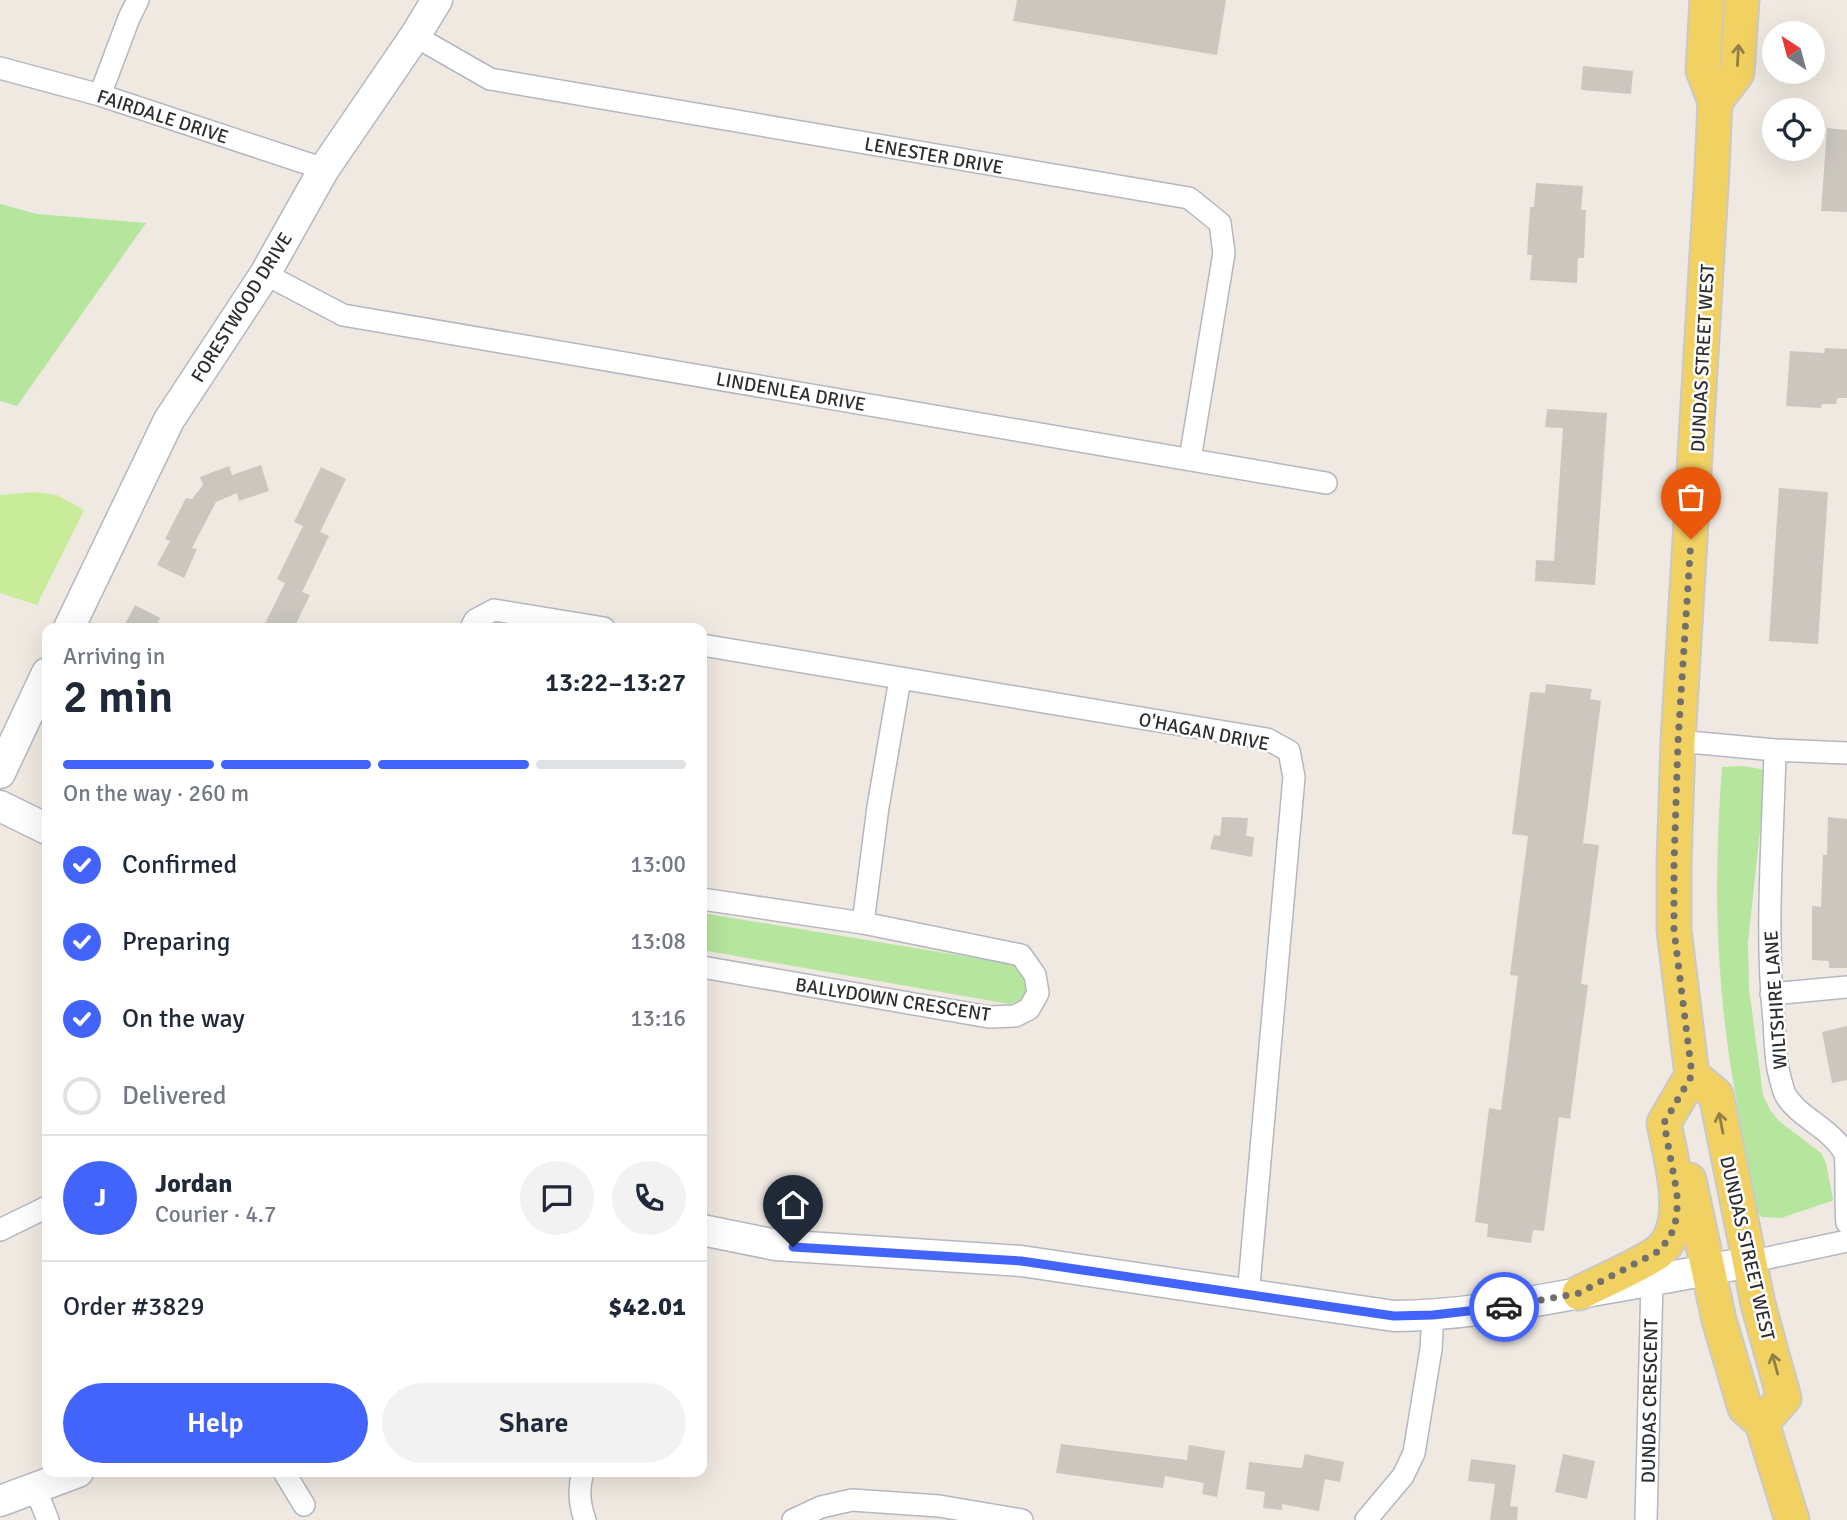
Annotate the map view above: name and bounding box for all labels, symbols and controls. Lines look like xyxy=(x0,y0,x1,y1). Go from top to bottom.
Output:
north arrow xyxy=(1762,21,1825,84)
map controls xyxy=(1762,21,1825,161)
one-way arrow xyxy=(1732,44,1745,67)
street label: FAIRDALE DRIVE xyxy=(94,84,231,149)
button: locate xyxy=(1762,98,1825,161)
street label: LENESTER DRIVE xyxy=(862,132,1005,180)
street label: FORESTWOOD DRIVE xyxy=(186,228,298,387)
street label: DUNDAS STREET WEST xyxy=(1686,263,1720,453)
street label: LINDENLEA DRIVE xyxy=(714,367,867,417)
pin xyxy=(1661,467,1721,539)
icon: bag xyxy=(1672,478,1710,516)
text: Arriving in xyxy=(63,642,165,671)
text: 13:22–13:27 xyxy=(545,667,686,699)
text: 2 min xyxy=(63,669,173,725)
street label: O'HAGAN DRIVE xyxy=(1136,708,1271,756)
text: On the way · 260 m xyxy=(63,779,249,808)
icon: check xyxy=(63,846,101,884)
text: Confirmed xyxy=(122,849,237,881)
text: 13:00 xyxy=(630,850,686,879)
icon: check xyxy=(63,923,101,961)
text: Preparing xyxy=(122,926,230,958)
text: 13:08 xyxy=(630,927,686,956)
street label: WILTSHIRE LANE xyxy=(1759,930,1793,1070)
street label: BALLYDOWN CRESCENT xyxy=(794,973,993,1027)
icon: check xyxy=(63,1000,101,1038)
text: On the way xyxy=(122,1003,245,1035)
text: 13:16 xyxy=(630,1004,686,1033)
text: Delivered xyxy=(122,1080,227,1112)
one-way arrow xyxy=(1714,1112,1727,1135)
street label: DUNDAS STREET WEST xyxy=(1714,1154,1780,1343)
button: chat xyxy=(520,1161,594,1235)
button: phone xyxy=(612,1161,686,1235)
text: Jordan xyxy=(155,1168,232,1200)
pin xyxy=(763,1175,823,1247)
text: J xyxy=(94,1182,106,1214)
icon: home xyxy=(774,1186,812,1224)
text: Courier · 4.7 xyxy=(155,1200,276,1229)
courier xyxy=(1469,1272,1539,1342)
icon: car xyxy=(1485,1288,1523,1326)
text: Order #3829 xyxy=(63,1291,204,1323)
text: $42.01 xyxy=(608,1291,686,1323)
street label: DUNDAS CRESCENT xyxy=(1637,1318,1663,1484)
one-way arrow xyxy=(1767,1353,1780,1375)
button: Help xyxy=(63,1383,368,1463)
button: Share xyxy=(382,1383,686,1463)

